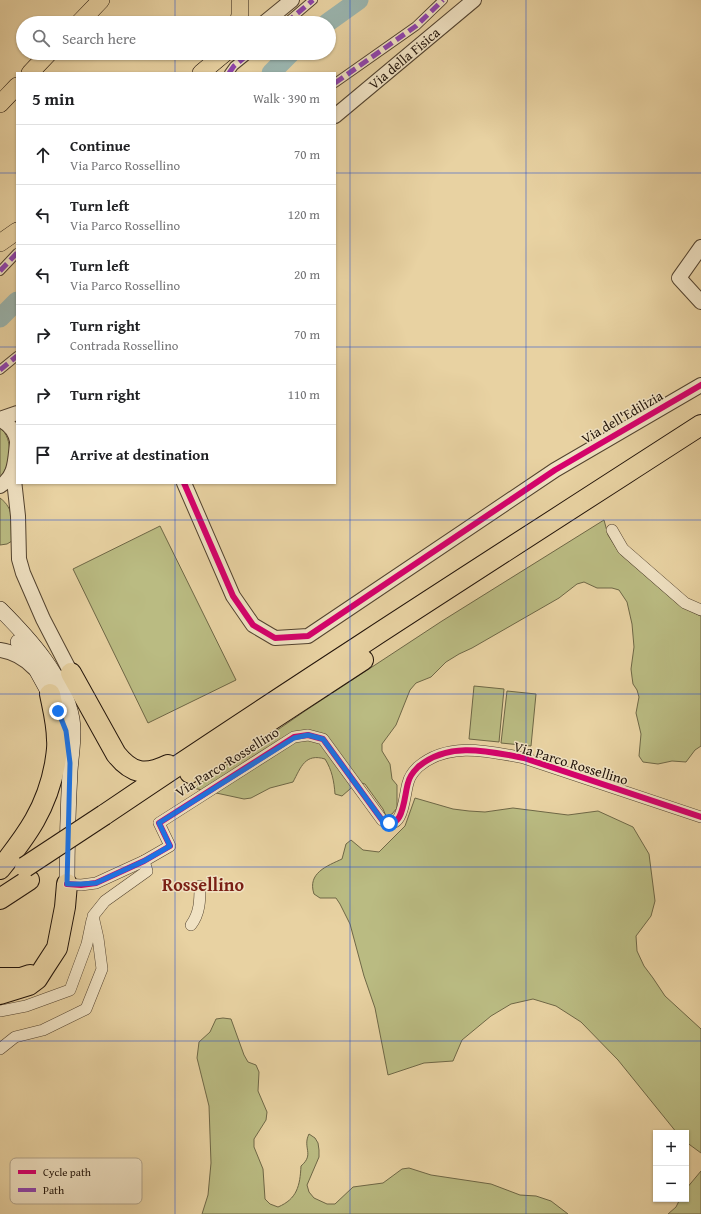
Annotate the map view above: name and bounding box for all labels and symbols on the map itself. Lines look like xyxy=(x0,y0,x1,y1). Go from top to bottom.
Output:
street label: Via della Fisica xyxy=(364,22,444,94)
street label: Via dell'Edilizia xyxy=(577,385,667,448)
route end xyxy=(49,702,67,720)
street label: Via Parco Rossellino xyxy=(171,722,283,802)
street label: Via Parco Rossellino xyxy=(511,736,631,790)
route start xyxy=(380,814,398,832)
district label: Rossellino xyxy=(162,871,244,898)
legend xyxy=(10,1158,142,1204)
text: Cycle path xyxy=(43,1164,92,1180)
text: Path xyxy=(43,1182,65,1198)

